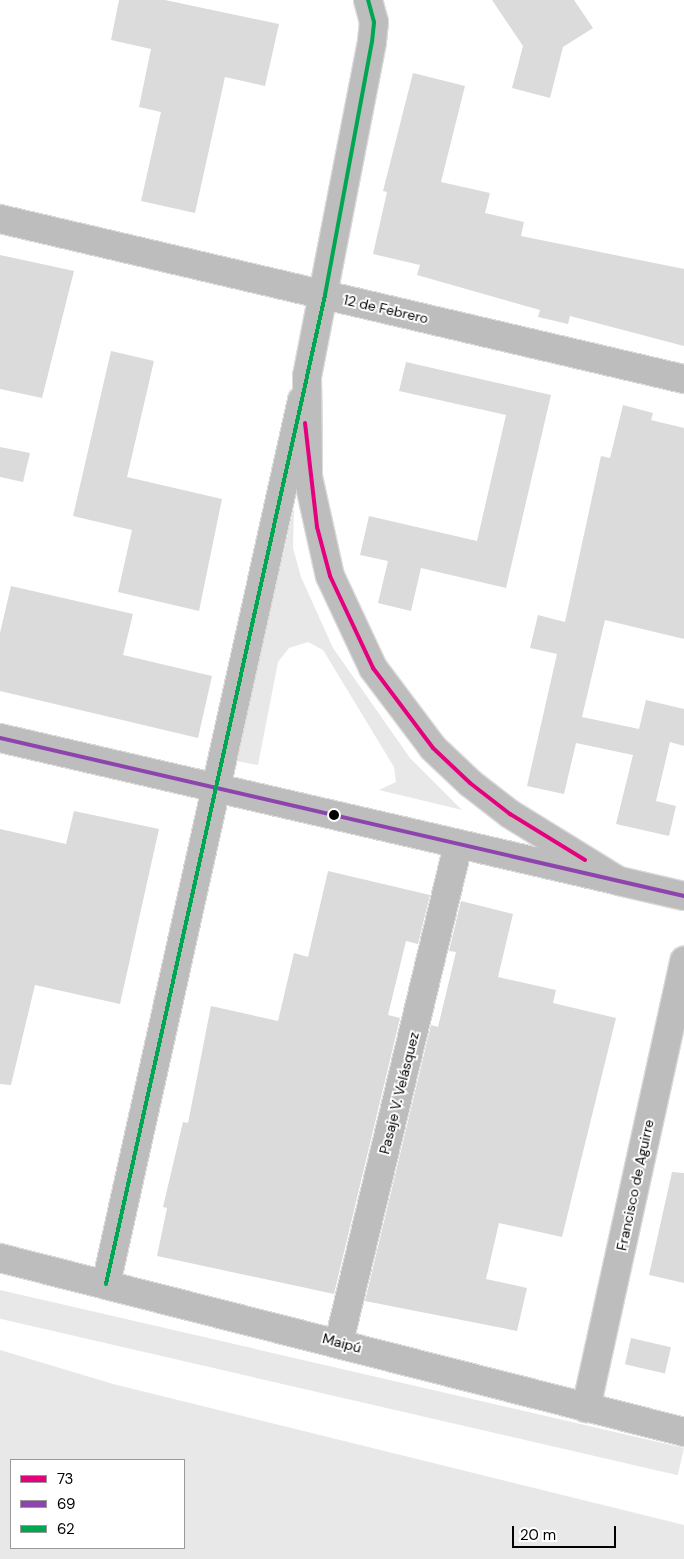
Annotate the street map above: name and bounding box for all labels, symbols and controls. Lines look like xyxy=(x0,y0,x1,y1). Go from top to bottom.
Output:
street label: 12 de Febrero xyxy=(342,291,430,327)
unlabelled marker xyxy=(329,810,339,820)
street label: Pasaje V. Velásquez xyxy=(376,1030,422,1156)
street label: Francisco de Aguirre xyxy=(613,1118,657,1252)
street label: Maipú xyxy=(321,1330,363,1356)
legend xyxy=(10,1459,185,1549)
text: 73 xyxy=(57,1469,74,1489)
text: 69 xyxy=(57,1494,76,1514)
scale bar xyxy=(514,1516,618,1548)
text: 62 xyxy=(57,1519,75,1539)
text: 20 m xyxy=(520,1525,556,1545)

